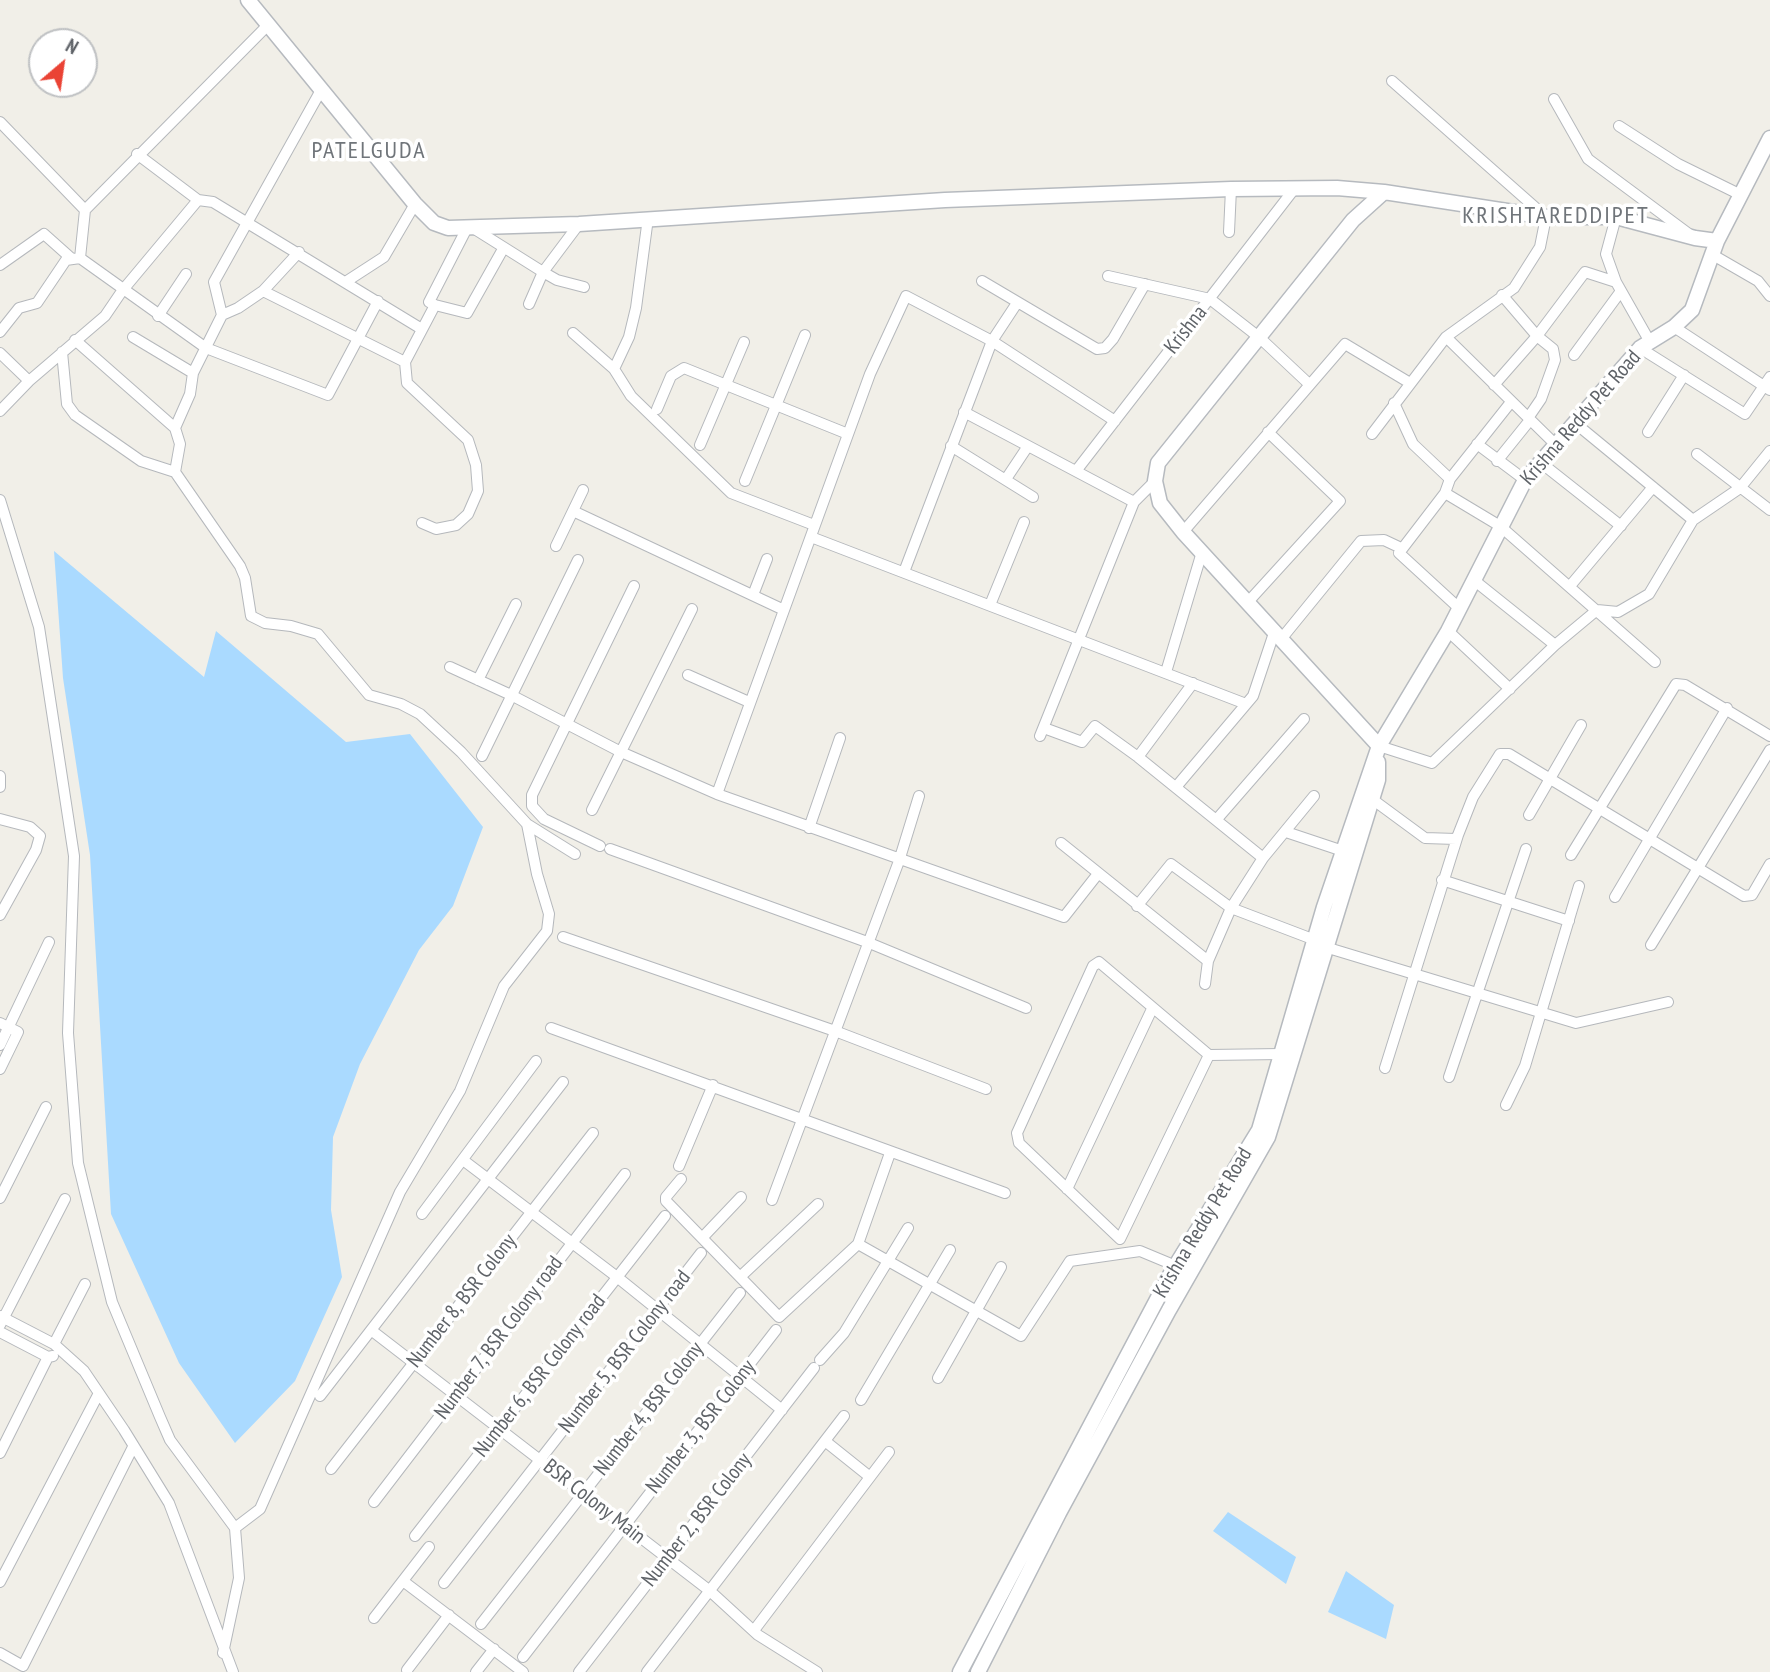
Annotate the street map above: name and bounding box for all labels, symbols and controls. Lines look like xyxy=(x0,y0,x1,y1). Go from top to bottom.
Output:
north arrow xyxy=(28,28,98,98)
text: N xyxy=(62,33,83,59)
district label: PATELGUDA xyxy=(313,137,425,165)
district label: KRISHTAREDDIPET xyxy=(1464,202,1648,230)
street label: Krishna xyxy=(1159,301,1213,359)
street label: Krishna Reddy Pet Road xyxy=(1516,345,1646,491)
street label: Krishna Reddy Pet Road xyxy=(1148,1143,1258,1303)
street label: Number 8, BSR Colony xyxy=(402,1229,522,1373)
street label: Number 7, BSR Colony road xyxy=(430,1252,568,1424)
street label: Number 5, BSR Colony road xyxy=(554,1266,696,1438)
street label: Number 6, BSR Colony road xyxy=(469,1290,611,1462)
street label: Number 4, BSR Colony xyxy=(589,1337,709,1481)
street label: Number 3, BSR Colony xyxy=(641,1355,761,1499)
street label: Number 2, BSR Colony xyxy=(637,1448,757,1592)
street label: BSR Colony Main xyxy=(538,1454,650,1550)

